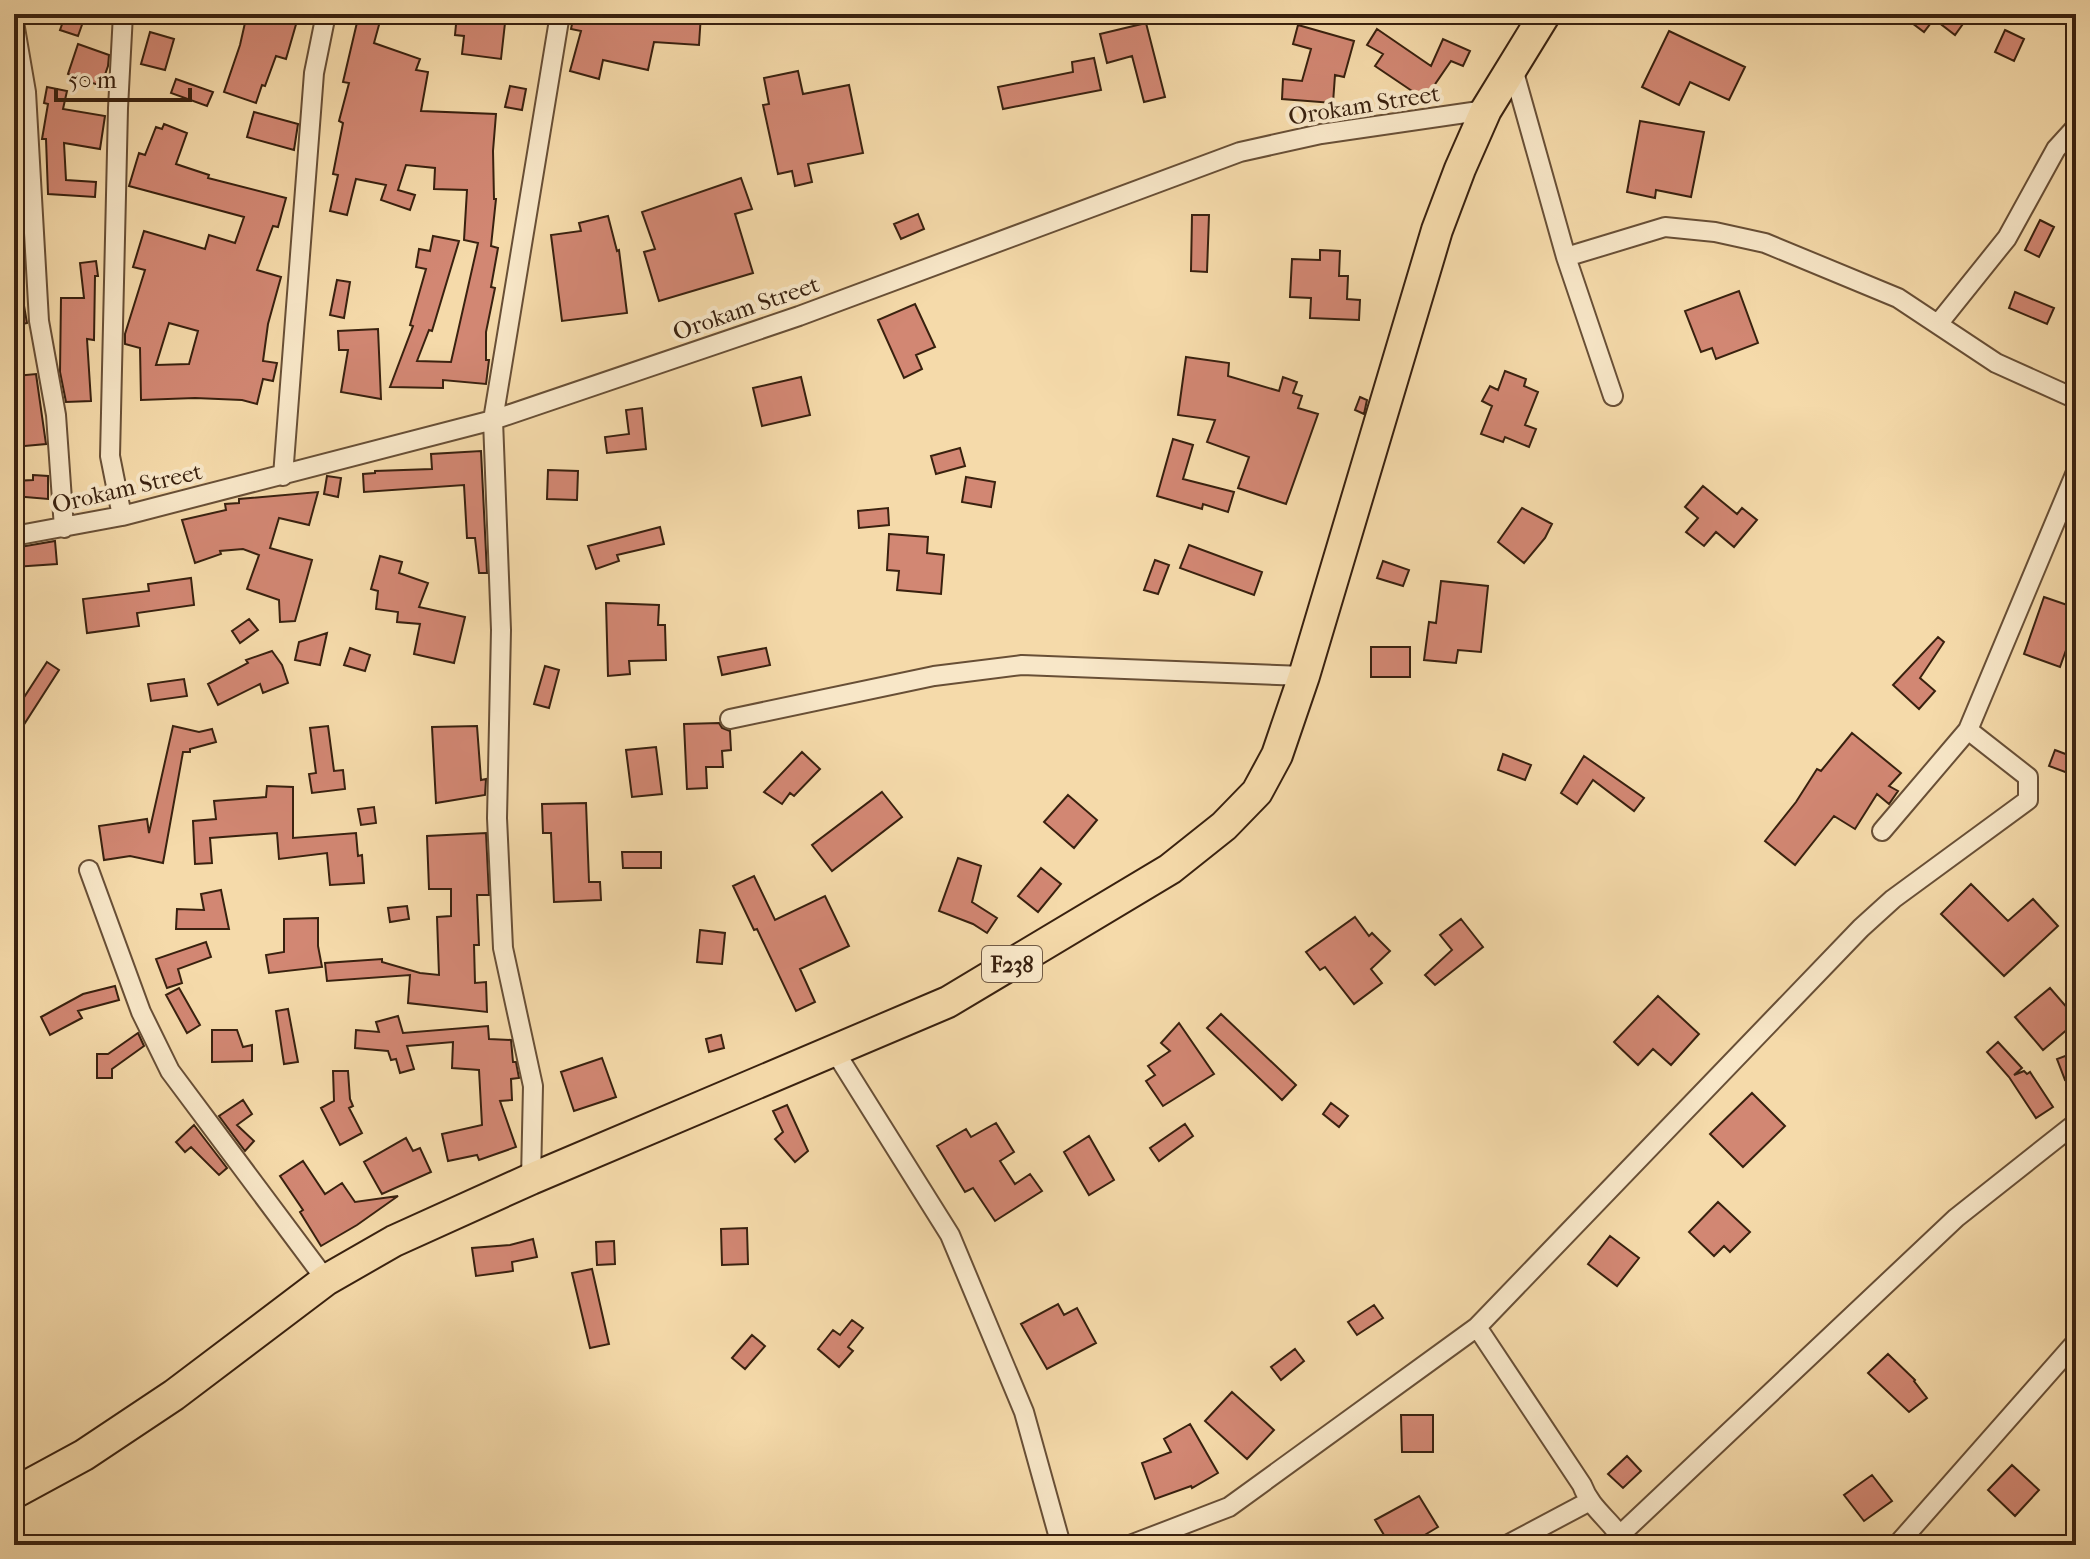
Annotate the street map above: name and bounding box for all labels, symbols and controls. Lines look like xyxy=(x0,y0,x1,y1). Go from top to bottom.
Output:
scale bar xyxy=(56,52,190,102)
text: 50 m xyxy=(68,66,117,94)
street label: Orokam Street xyxy=(1286,79,1442,131)
street label: Orokam Street xyxy=(669,270,823,346)
street label: Orokam Street xyxy=(49,457,205,519)
road number: F238 xyxy=(982,946,1042,982)

